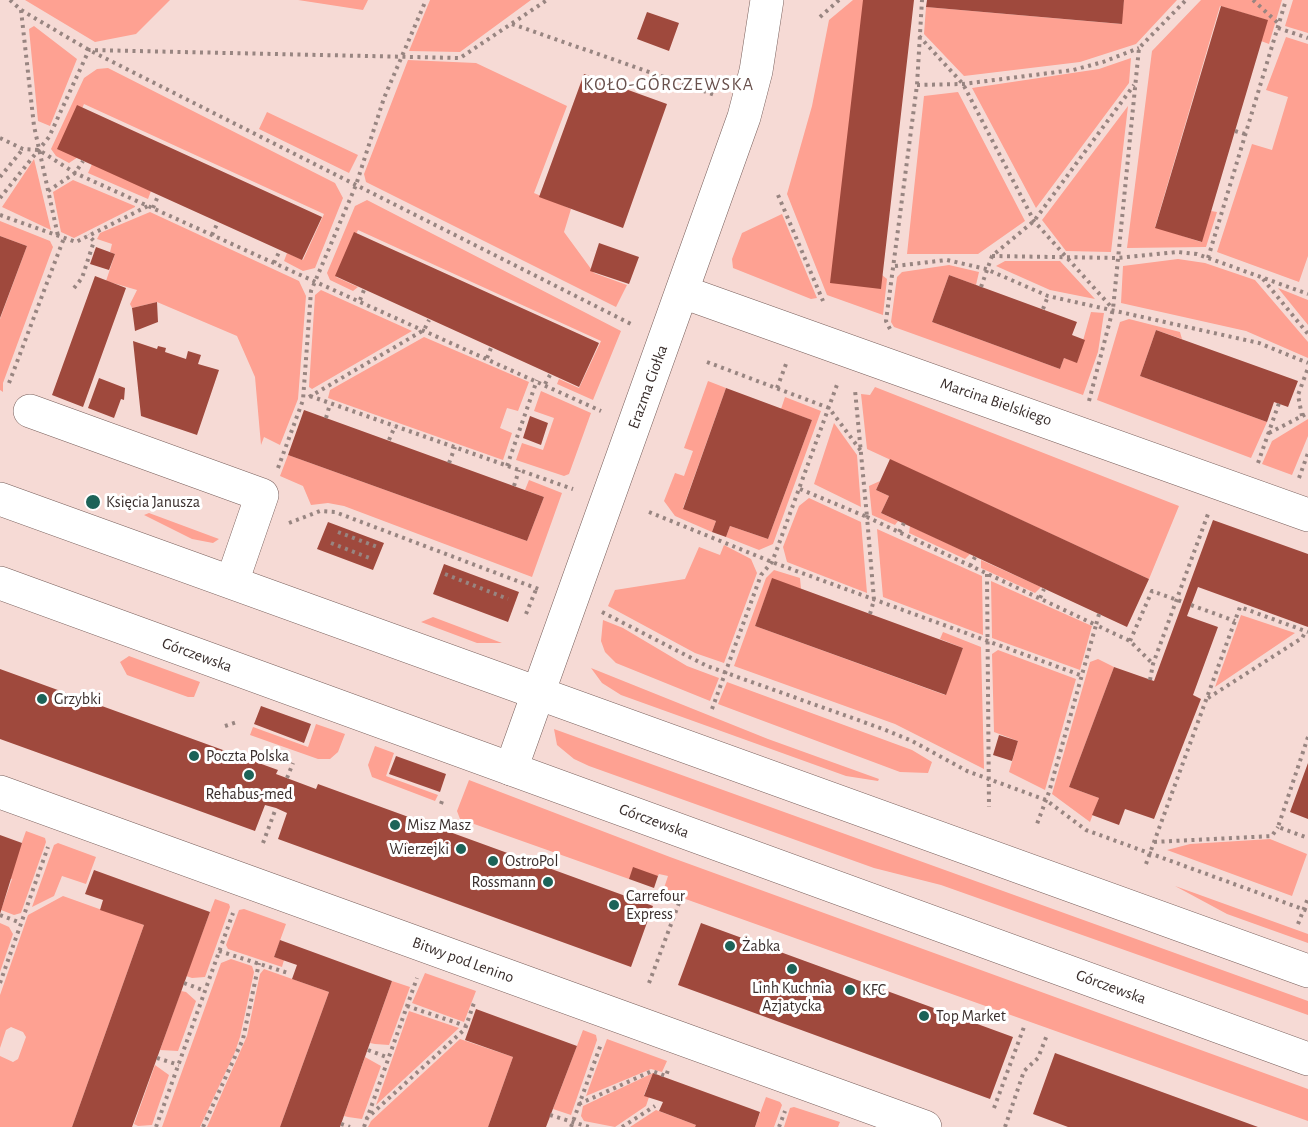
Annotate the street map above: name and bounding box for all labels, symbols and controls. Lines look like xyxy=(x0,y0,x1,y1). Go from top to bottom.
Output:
district label: KOŁO-GÓRCZEWSKA xyxy=(583,74,755,96)
street label: Erazma Ciołka xyxy=(624,342,672,432)
street label: Marcina Bielskiego xyxy=(938,374,1054,430)
place label: Księcia Janusza xyxy=(106,492,200,512)
marker: Księcia Janusza xyxy=(84,493,102,511)
street label: Górczewska xyxy=(159,633,235,677)
place label: Grzybki xyxy=(54,689,101,709)
marker: Grzybki xyxy=(35,692,49,706)
place label: Poczta Polska xyxy=(206,746,289,766)
marker: Poczta Polska xyxy=(187,749,201,763)
marker: Rehabus-med xyxy=(242,768,256,782)
place label: Rehabus-med xyxy=(205,784,293,804)
street label: Górczewska xyxy=(616,799,692,843)
place label: Misz Masz xyxy=(407,815,471,835)
marker: Misz Masz xyxy=(388,818,402,832)
place label: Wierzejki xyxy=(389,839,449,859)
marker: Wierzejki xyxy=(454,842,468,856)
place label: OstroPol xyxy=(505,851,558,871)
marker: OstroPol xyxy=(486,854,500,868)
place label: Rossmann xyxy=(472,872,536,892)
marker: Rossmann xyxy=(541,875,555,889)
place label: Carrefour Express xyxy=(626,886,685,924)
marker: Carrefour Express xyxy=(607,898,621,912)
street label: Bitwy pod Lenino xyxy=(410,933,516,987)
place label: Żabka xyxy=(742,936,780,956)
marker: Żabka xyxy=(723,939,737,953)
marker: Linh Kuchnia Azjatycka xyxy=(785,962,799,976)
street label: Górczewska xyxy=(1073,965,1149,1009)
place label: Linh Kuchnia Azjatycka xyxy=(752,978,832,1016)
place label: KFC xyxy=(862,980,886,1000)
marker: KFC xyxy=(843,983,857,997)
place label: Top Market xyxy=(936,1006,1006,1026)
marker: Top Market xyxy=(917,1009,931,1023)

